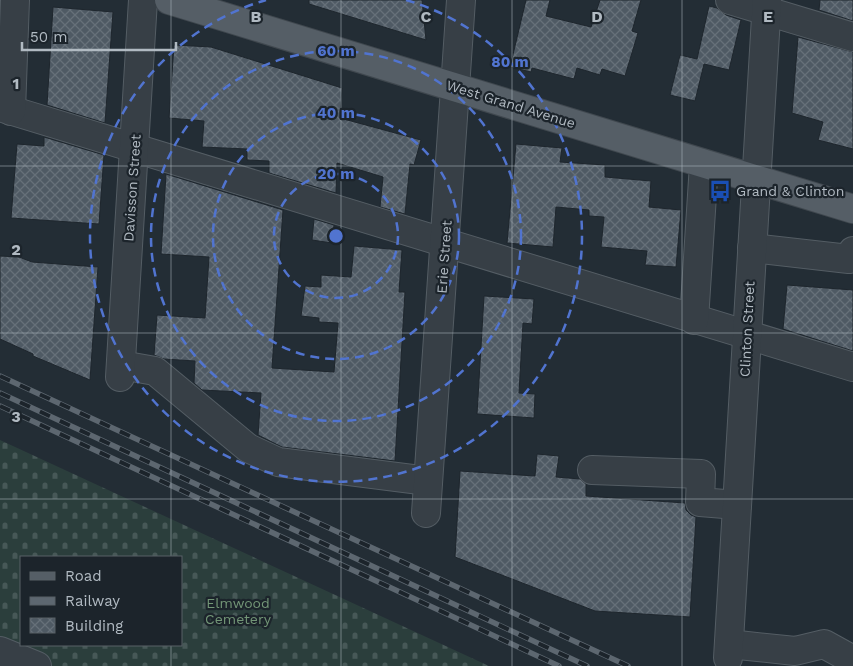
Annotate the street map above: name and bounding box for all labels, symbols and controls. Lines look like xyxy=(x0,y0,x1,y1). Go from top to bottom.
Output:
text: B xyxy=(251,7,262,26)
text: C xyxy=(421,7,432,26)
text: D xyxy=(591,7,603,26)
text: E xyxy=(763,7,773,26)
scale bar xyxy=(22,20,176,52)
text: 50 m xyxy=(30,28,67,46)
text: 60 m xyxy=(317,42,355,60)
text: 80 m xyxy=(491,53,529,71)
text: 1 xyxy=(13,74,19,93)
street label: West Grand Avenue xyxy=(445,77,577,131)
text: 40 m xyxy=(317,104,355,122)
street label: Davisson Street xyxy=(120,134,144,242)
text: 20 m xyxy=(317,165,355,183)
bus stop icon: Grand & Clinton xyxy=(707,178,733,204)
place label: Grand & Clinton xyxy=(736,183,844,199)
street label: Erie Street xyxy=(433,220,455,294)
centre of rings xyxy=(327,227,345,245)
text: 2 xyxy=(11,240,21,259)
street label: Clinton Street xyxy=(736,281,758,377)
text: 3 xyxy=(11,407,21,426)
legend xyxy=(20,556,182,646)
text: Road xyxy=(65,567,102,585)
text: Railway xyxy=(65,592,120,610)
park label: Elmwood Cemetery xyxy=(205,595,272,627)
text: Building xyxy=(65,617,123,635)

